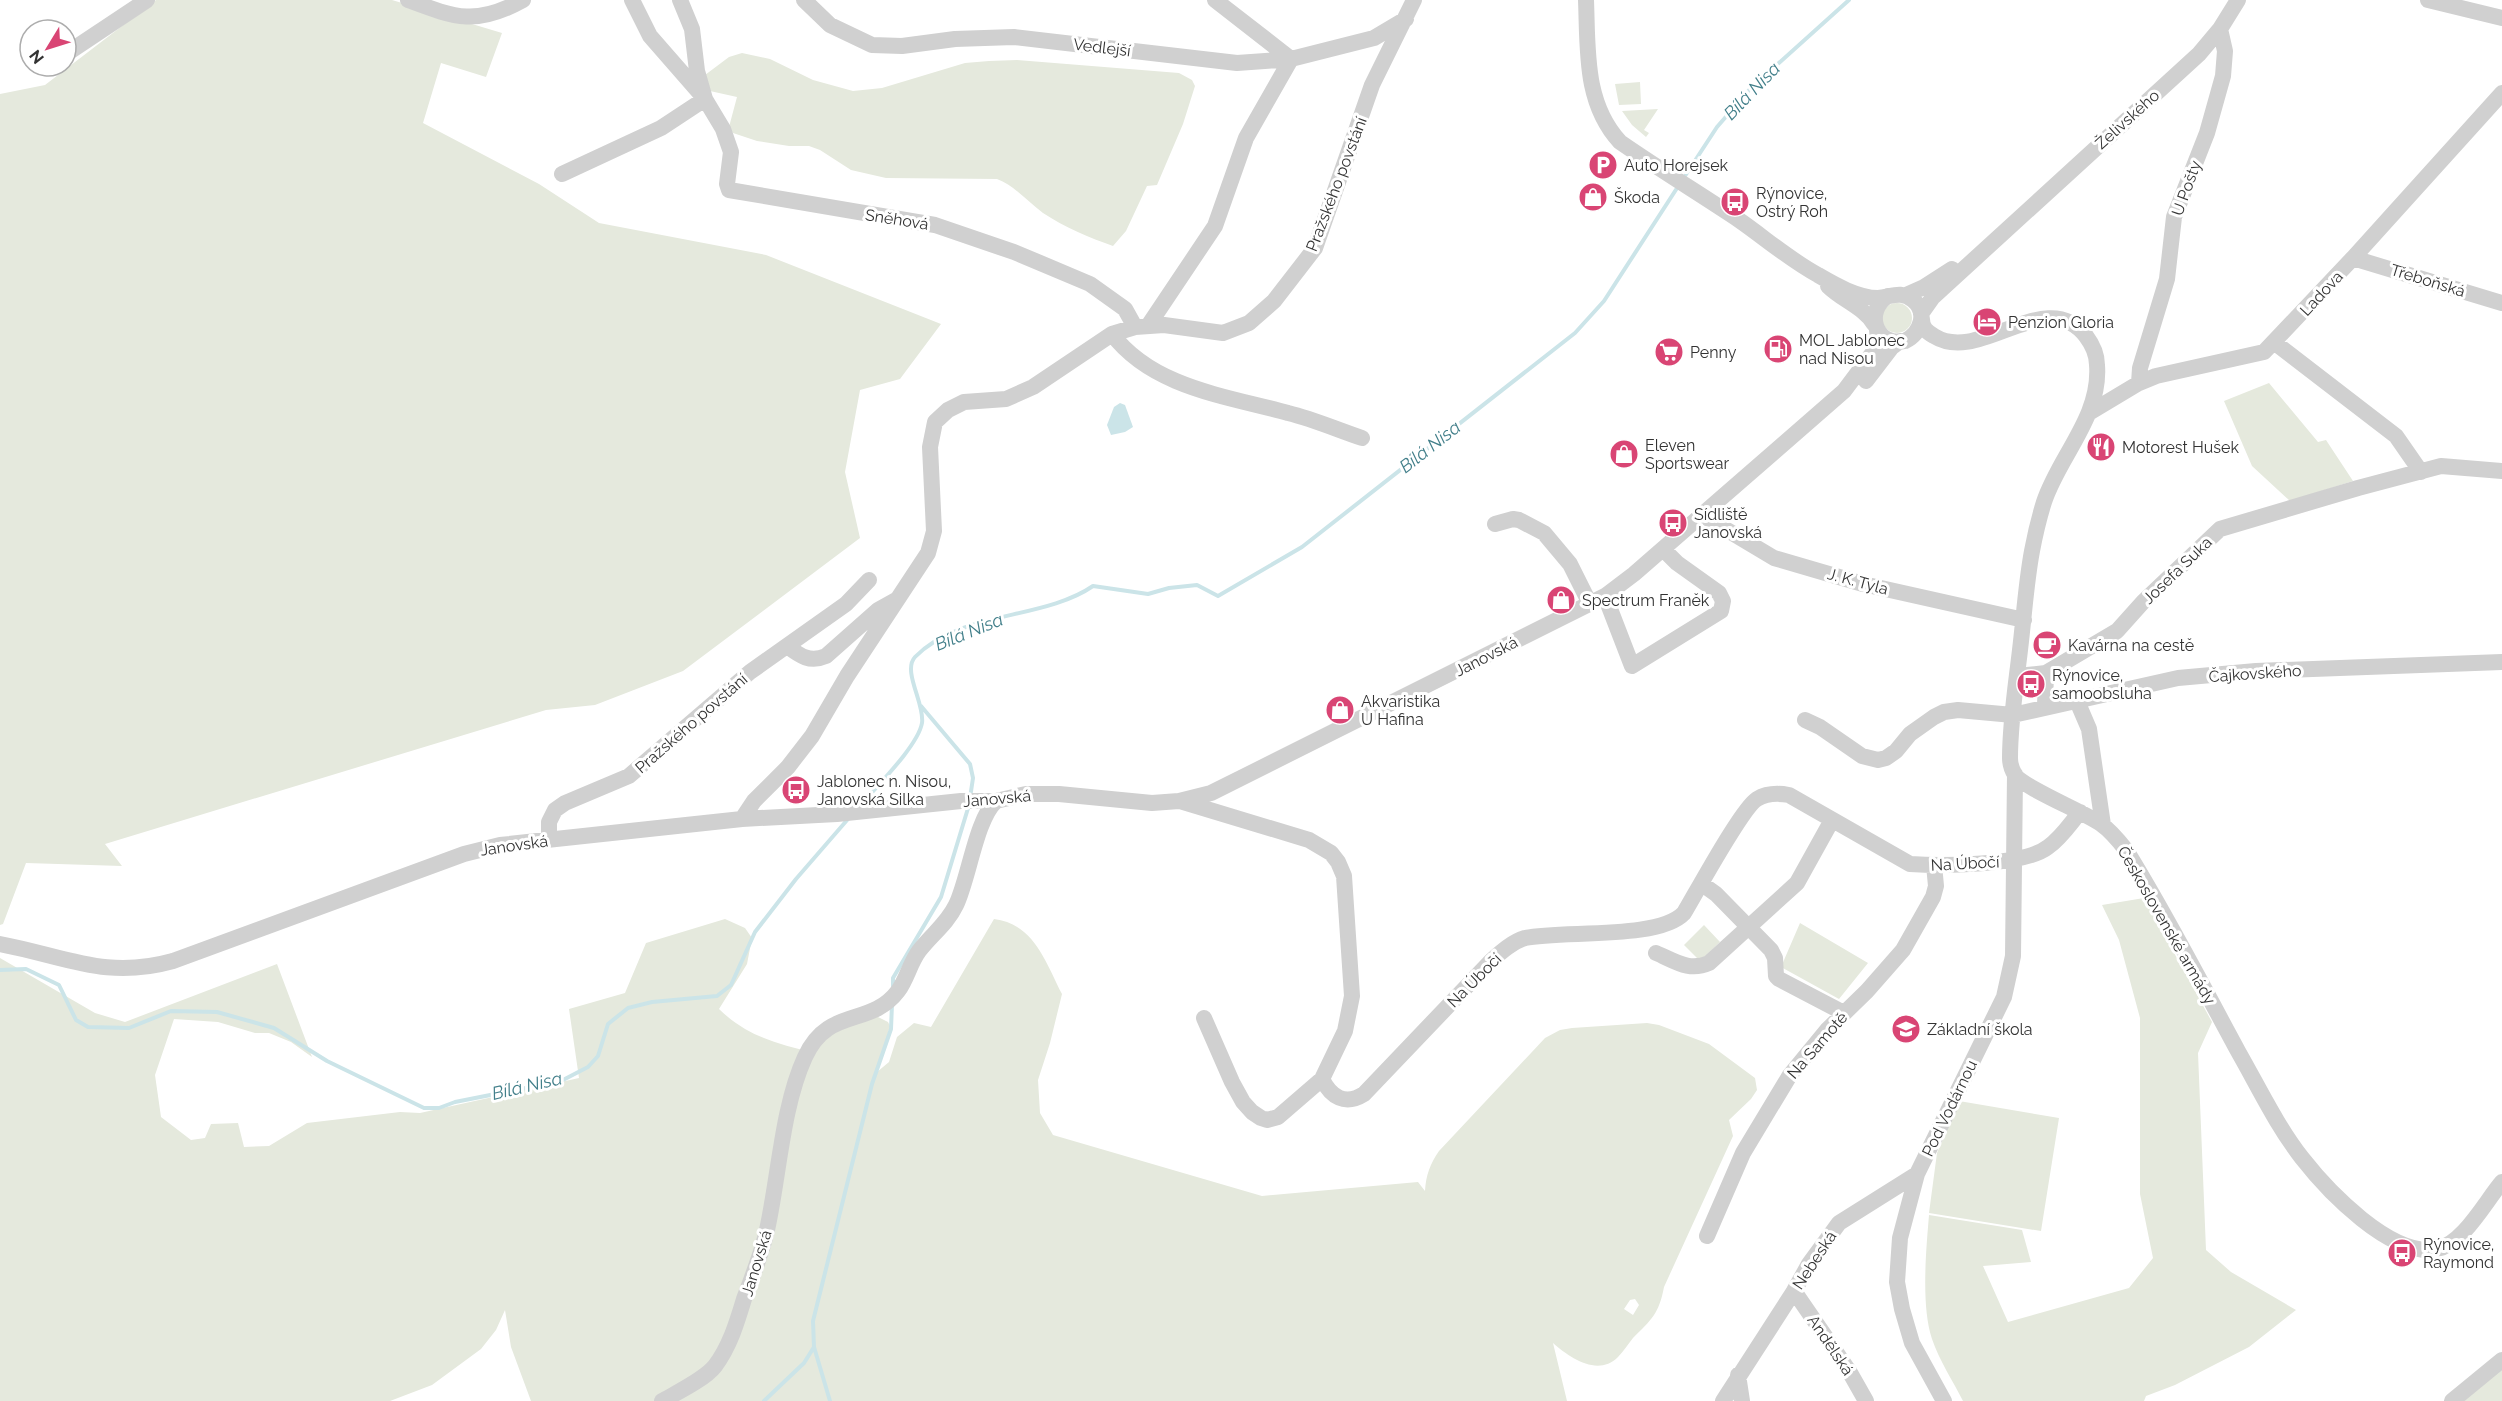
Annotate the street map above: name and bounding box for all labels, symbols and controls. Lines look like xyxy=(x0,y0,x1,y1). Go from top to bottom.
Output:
north arrow xyxy=(18,18,78,78)
street label: Vedlejší xyxy=(1072,35,1132,61)
text: N xyxy=(25,46,48,68)
water label: Bílá Nisa xyxy=(1719,57,1784,124)
street label: Želivského xyxy=(2091,85,2163,153)
street label: Pražského povstání xyxy=(1302,114,1371,254)
parking icon: Auto Horejsek xyxy=(1587,149,1619,181)
place label: Auto Horejsek xyxy=(1624,156,1729,175)
street label: U Pošty xyxy=(2168,158,2205,218)
shop icon: Škoda xyxy=(1577,181,1609,213)
place label: Rýnovice, Ostrý Roh xyxy=(1756,184,1828,221)
bus stop icon: Rýnovice, Ostrý Roh xyxy=(1719,186,1751,218)
place label: Škoda xyxy=(1614,187,1660,207)
street label: Sněhová xyxy=(864,205,930,234)
street label: Třeboňská xyxy=(2388,260,2467,301)
street label: Ladova xyxy=(2296,267,2347,320)
hotel icon: Penzion Gloria xyxy=(1971,306,2003,338)
place label: Penzion Gloria xyxy=(2008,313,2114,332)
place label: MOL Jablonec nad Nisou xyxy=(1799,331,1905,368)
fuel station icon: MOL Jablonec nad Nisou xyxy=(1762,333,1794,365)
supermarket icon: Penny xyxy=(1653,336,1685,368)
place label: Penny xyxy=(1690,343,1737,362)
water label: Bílá Nisa xyxy=(1395,416,1465,477)
restaurant icon: Motorest Hušek xyxy=(2085,431,2117,463)
place label: Eleven Sportswear xyxy=(1645,436,1729,473)
shop icon: Eleven Sportswear xyxy=(1608,438,1640,470)
place label: Motorest Hušek xyxy=(2122,438,2239,457)
place label: Sídliště Janovská xyxy=(1694,505,1762,542)
bus stop icon: Sídliště Janovská xyxy=(1657,507,1689,539)
street label: Josefa Suka xyxy=(2139,533,2216,608)
street label: J. K. Tyla xyxy=(1826,564,1890,599)
shop icon: Spectrum Franěk xyxy=(1545,584,1577,616)
place label: Spectrum Franěk xyxy=(1582,591,1710,610)
water label: Bílá Nisa xyxy=(932,608,1006,655)
cafe icon: Kavárna na cestě xyxy=(2031,629,2063,661)
street label: Janovská xyxy=(1452,633,1521,680)
place label: Kavárna na cestě xyxy=(2068,636,2194,655)
street label: Čajkovského xyxy=(2208,660,2302,686)
place label: Rýnovice, samoobsluha xyxy=(2052,666,2152,703)
bus stop icon: Rýnovice, samoobsluha xyxy=(2015,668,2047,700)
street label: Pražského povstání xyxy=(631,669,752,777)
place label: Akvaristika U Hafina xyxy=(1361,692,1440,729)
shop icon: Akvaristika U Hafina xyxy=(1324,694,1356,726)
place label: Jablonec n. Nisou, Janovská Silka xyxy=(817,772,951,809)
bus stop icon: Jablonec n. Nisou, Janovská Silka xyxy=(780,774,812,806)
street label: Janovská xyxy=(962,786,1032,811)
street label: Janovská xyxy=(479,831,549,860)
street label: Československé armády xyxy=(2113,842,2221,1008)
street label: Na Úbočí xyxy=(1930,851,2000,875)
street label: Na Úbočí xyxy=(1443,948,1506,1011)
street label: Na Samotě xyxy=(1783,1008,1852,1083)
school or university icon: Základní škola xyxy=(1890,1013,1922,1045)
place label: Základní škola xyxy=(1927,1020,2033,1039)
street label: Pod Vodárnou xyxy=(1918,1057,1981,1159)
water label: Bílá Nisa xyxy=(490,1067,564,1104)
street label: Janovská xyxy=(737,1228,776,1298)
street label: Nebeská xyxy=(1789,1228,1840,1293)
place label: Rýnovice, Raymond xyxy=(2423,1235,2494,1272)
bus stop icon: Rýnovice, Raymond xyxy=(2386,1237,2418,1269)
street label: Andělská xyxy=(1803,1311,1858,1379)

